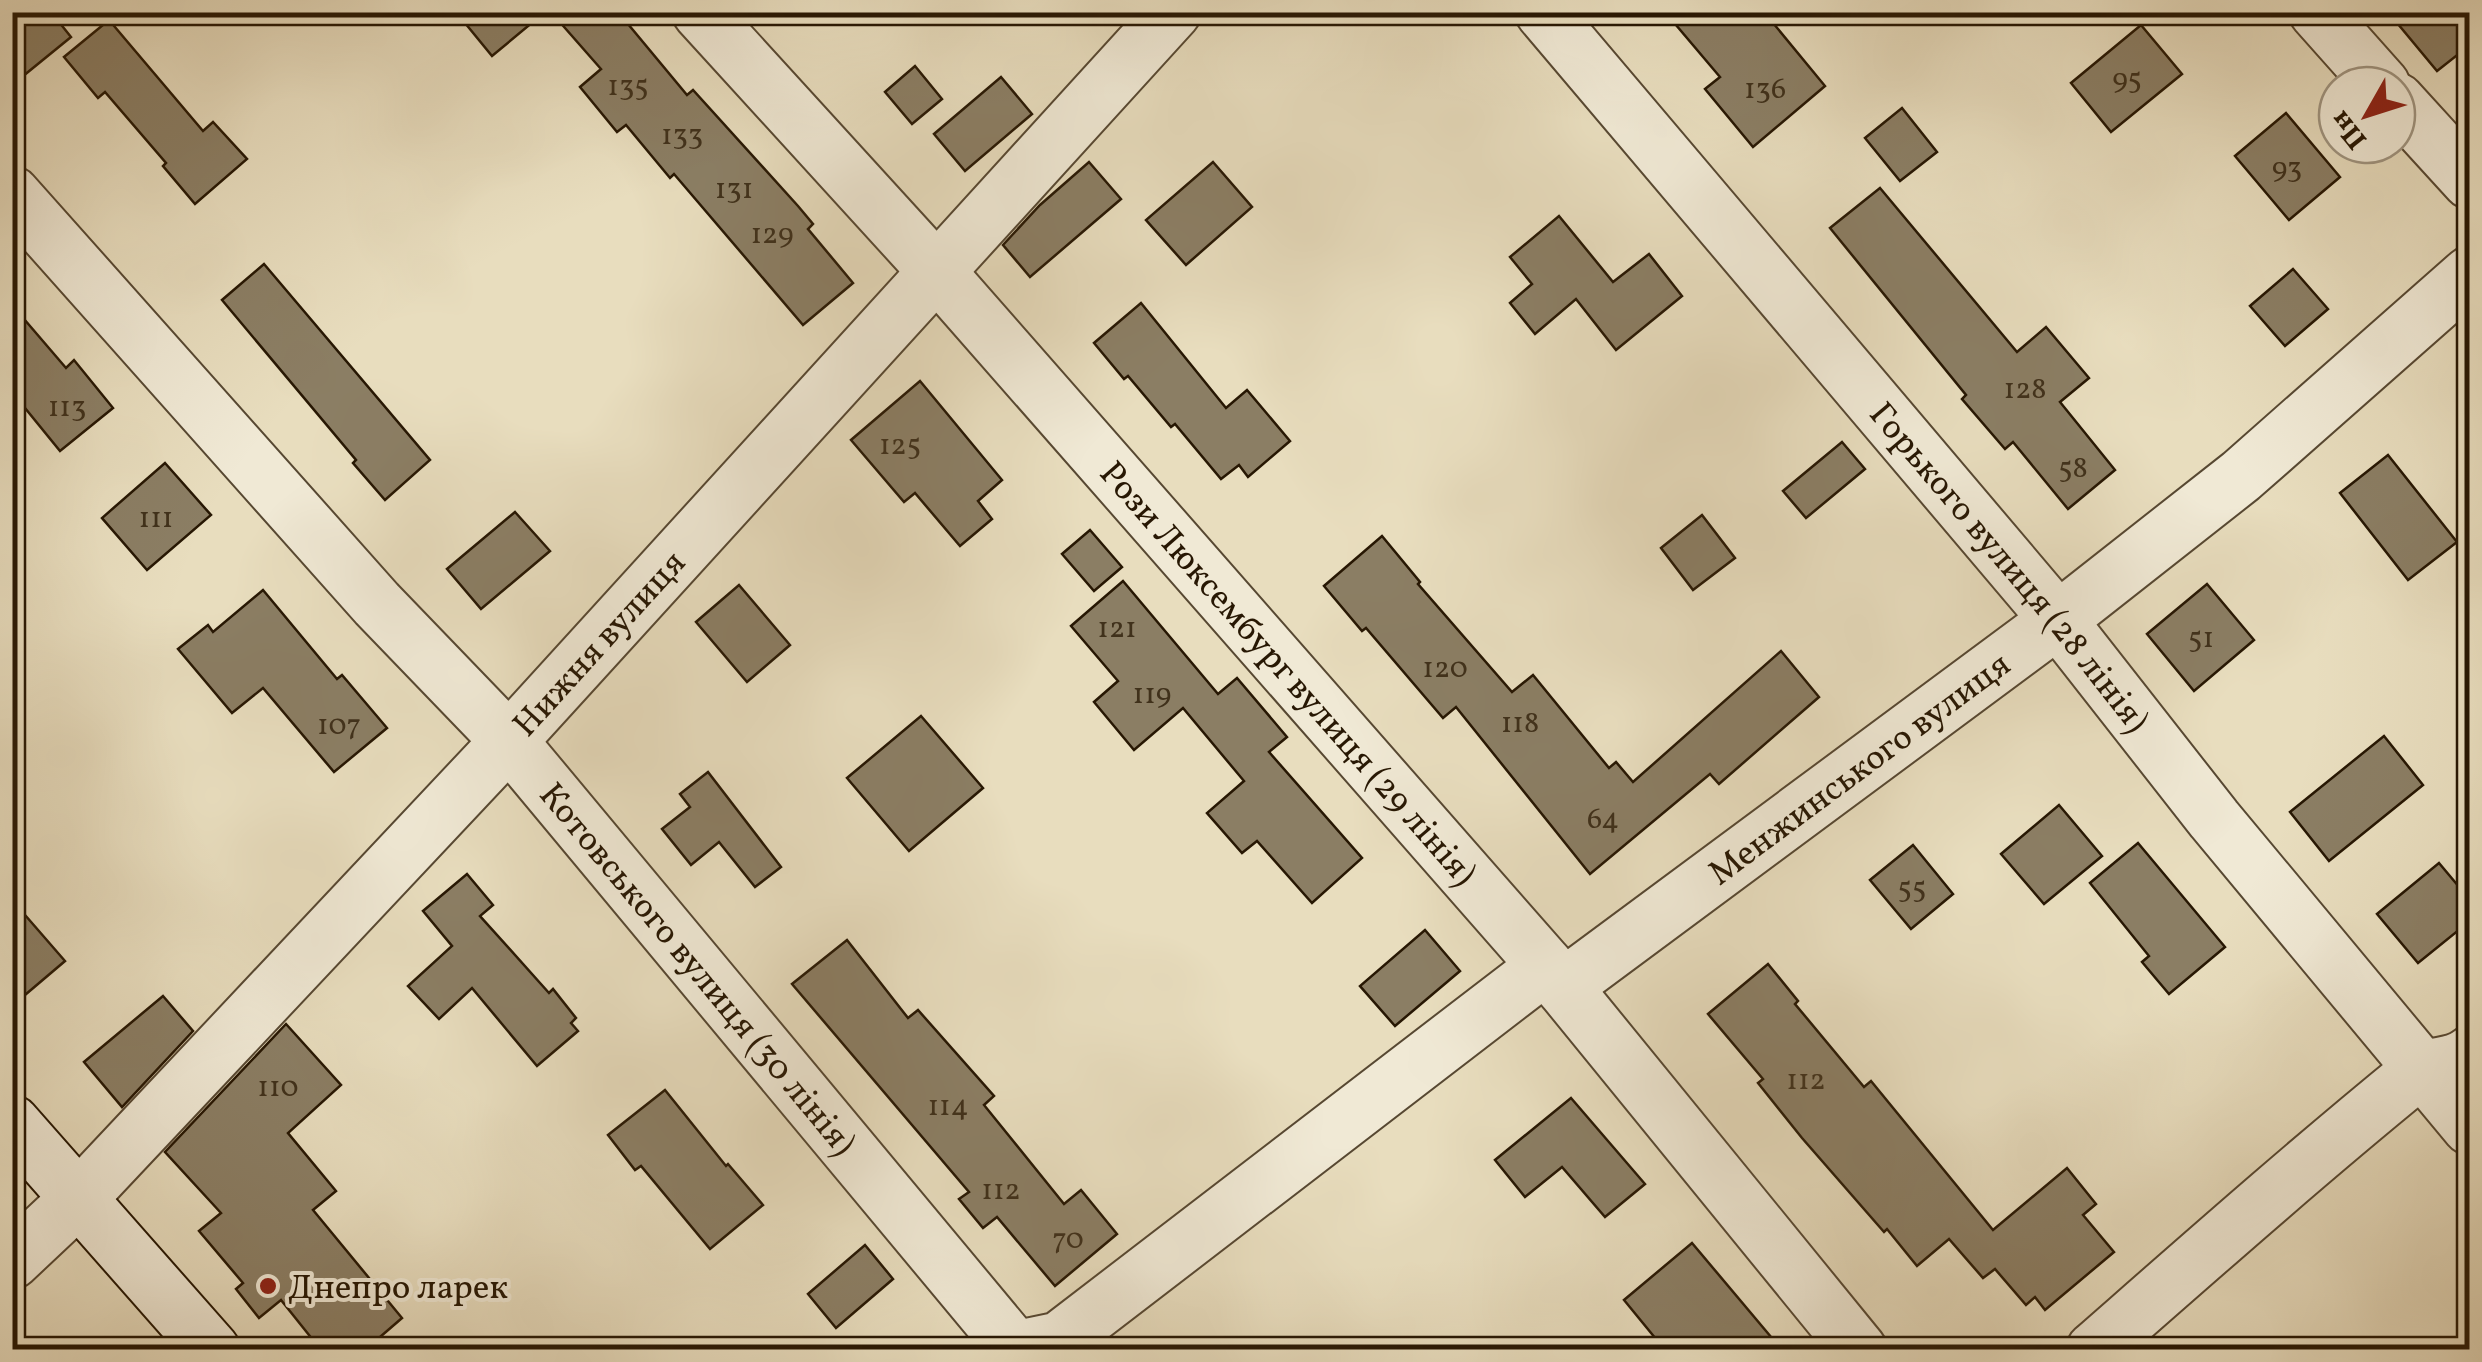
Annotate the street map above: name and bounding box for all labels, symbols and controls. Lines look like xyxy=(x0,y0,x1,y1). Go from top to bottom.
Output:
house number: 95 xyxy=(2112,59,2142,101)
north arrow xyxy=(2317,65,2417,165)
house number: 135 xyxy=(607,66,649,108)
house number: 136 xyxy=(1744,69,1786,111)
text: Пн xyxy=(2322,101,2377,157)
house number: 133 xyxy=(661,115,703,157)
house number: 93 xyxy=(2272,148,2302,190)
house number: 131 xyxy=(715,169,753,211)
house number: 129 xyxy=(750,214,794,256)
house number: 128 xyxy=(2004,369,2047,411)
house number: 113 xyxy=(48,387,86,429)
street label: Горького вулиця (28 лiнiя) xyxy=(1857,393,2158,744)
house number: 125 xyxy=(879,425,921,467)
house number: 58 xyxy=(2058,448,2088,490)
street label: Рози Люксембург вулиця (29 лiнiя) xyxy=(1087,452,1486,897)
house number: 111 xyxy=(139,498,173,540)
street label: Нижня вулиця xyxy=(503,541,698,749)
house number: 121 xyxy=(1097,608,1137,650)
house number: 51 xyxy=(2188,618,2214,660)
street label: Менжинського вулиця xyxy=(1700,642,2021,898)
house number: 120 xyxy=(1422,648,1468,690)
house number: 119 xyxy=(1133,674,1171,716)
house number: 118 xyxy=(1501,703,1539,745)
house number: 107 xyxy=(317,705,361,747)
street label: Котовського вулиця (30 лiнiя) xyxy=(527,774,865,1167)
house number: 64 xyxy=(1587,799,1619,841)
house number: 55 xyxy=(1898,868,1926,910)
house number: 112 xyxy=(1786,1060,1826,1102)
house number: 110 xyxy=(257,1067,299,1109)
house number: 114 xyxy=(927,1086,969,1128)
house number: 112 xyxy=(981,1170,1021,1212)
house number: 70 xyxy=(1052,1219,1084,1261)
place label: Днепро ларек xyxy=(288,1265,508,1313)
marker: Днепро ларек xyxy=(257,1275,279,1297)

